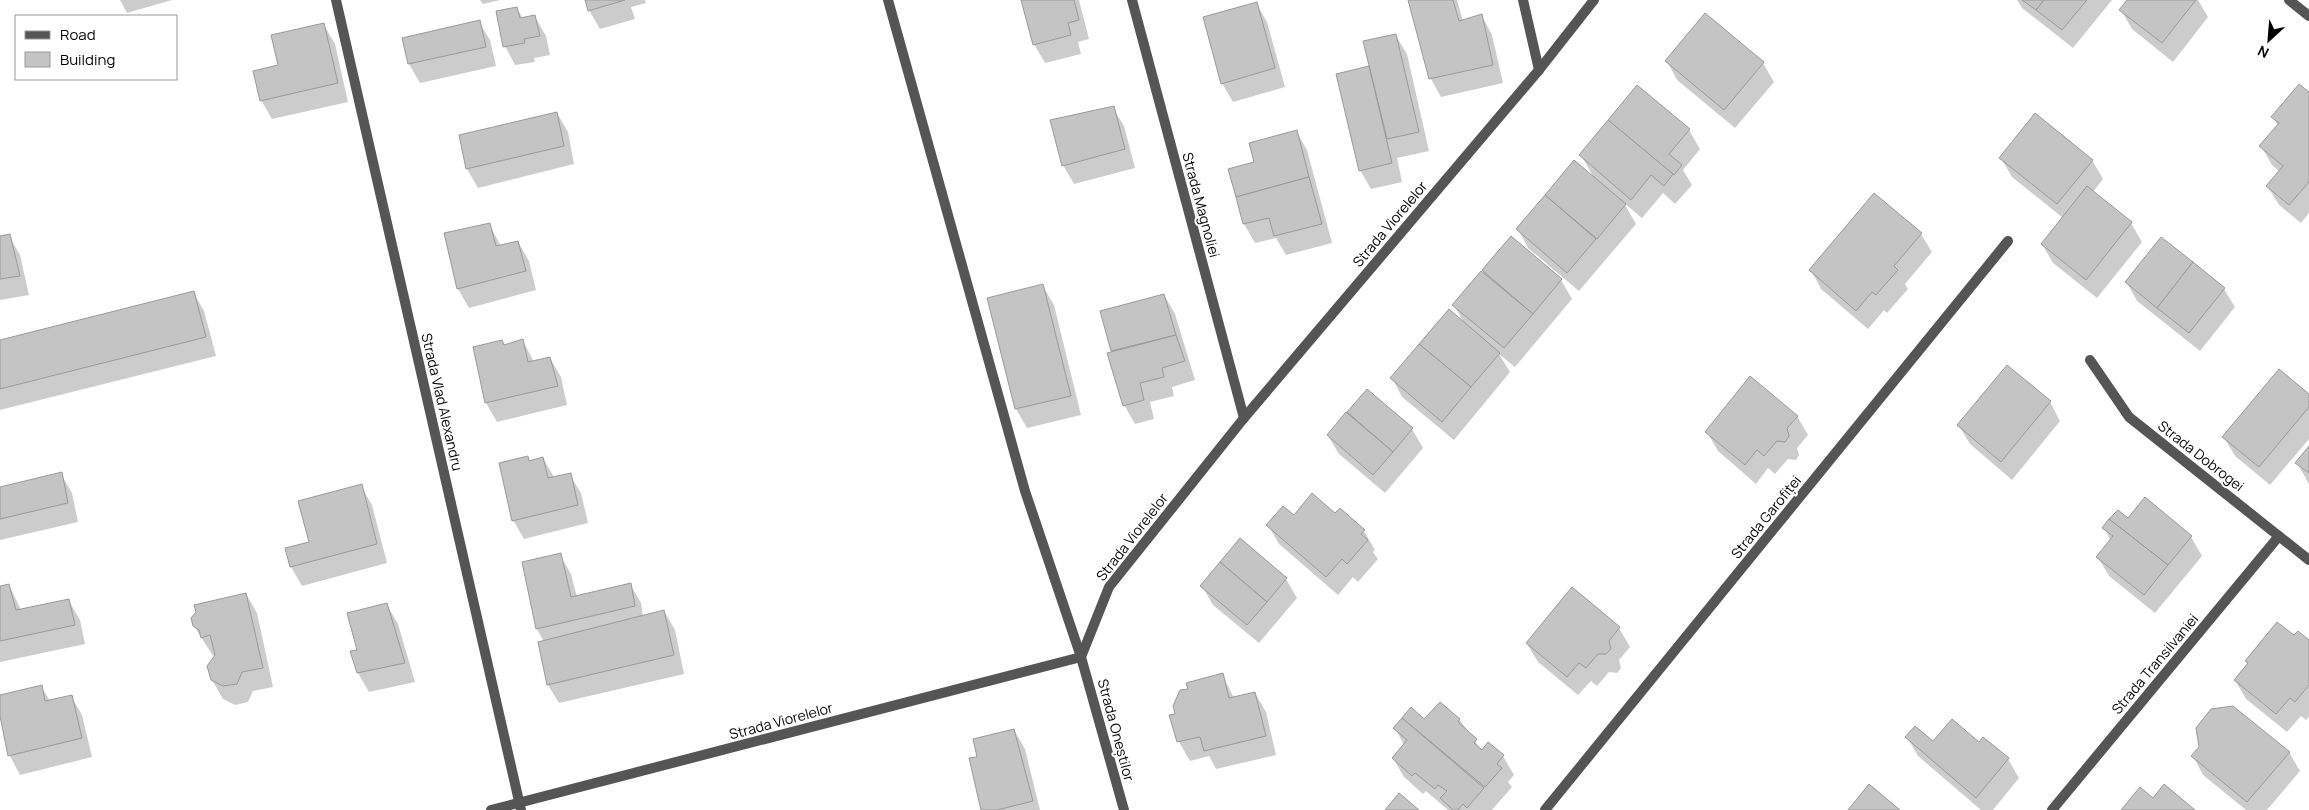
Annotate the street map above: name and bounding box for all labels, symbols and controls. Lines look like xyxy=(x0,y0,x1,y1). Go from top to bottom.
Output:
legend xyxy=(15,15,178,80)
north arrow xyxy=(2244,15,2294,65)
text: Road xyxy=(60,24,96,45)
text: N xyxy=(2254,41,2272,63)
text: Building xyxy=(60,49,115,70)
street label: Strada Magnoliei xyxy=(1178,150,1225,260)
street label: Strada Viorelelor xyxy=(1348,177,1431,271)
street label: Strada Vlad Alexandru xyxy=(417,331,468,473)
street label: Strada Dobrogei xyxy=(2154,416,2248,495)
street label: Strada Garofiței xyxy=(1726,471,1805,562)
street label: Strada Viorelelor xyxy=(1091,489,1172,585)
street label: Strada Transilvaniei xyxy=(2107,609,2202,718)
street label: Strada Oneștilor xyxy=(1094,677,1139,783)
street label: Strada Viorelelor xyxy=(727,698,835,743)

